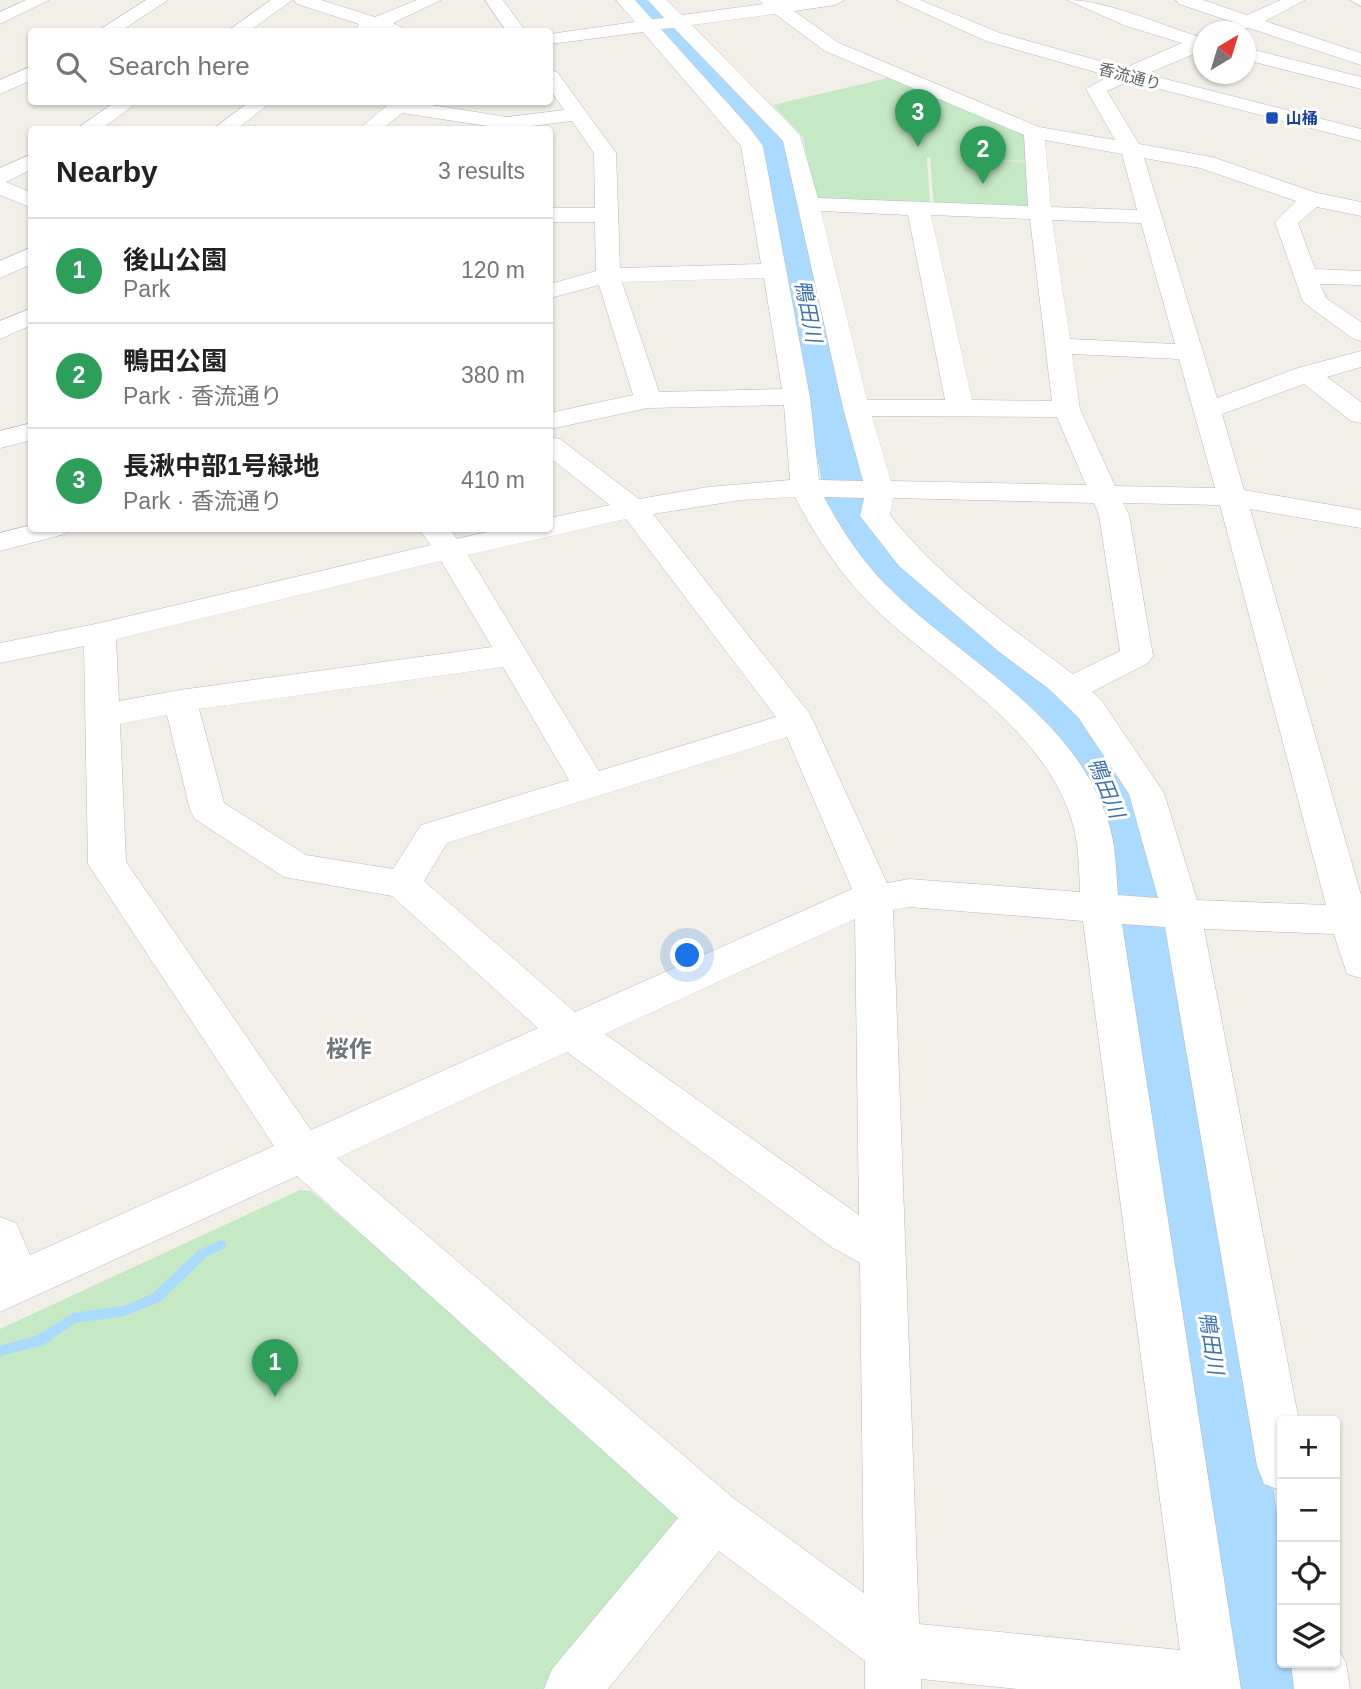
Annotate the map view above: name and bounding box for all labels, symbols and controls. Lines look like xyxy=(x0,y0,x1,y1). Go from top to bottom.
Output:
north arrow xyxy=(1193,21,1256,84)
search box xyxy=(28,28,553,105)
icon: search xyxy=(52,48,90,86)
text: Search here xyxy=(108,51,250,81)
street label: 香流通り xyxy=(1097,60,1163,93)
pin: 3 xyxy=(895,89,941,147)
marker: 山桶 xyxy=(1264,110,1280,126)
place label: 山桶 xyxy=(1286,110,1318,127)
pin: 2 xyxy=(960,126,1006,184)
text: Nearby xyxy=(56,155,158,188)
text: 3 results xyxy=(438,158,525,184)
text: 後山公園 xyxy=(123,245,227,275)
text: 1 xyxy=(73,257,85,283)
text: 120 m xyxy=(461,257,525,283)
text: Park xyxy=(123,276,170,302)
water label: 鴨田川 xyxy=(791,278,826,346)
text: 鴨田公園 xyxy=(123,346,227,376)
text: 2 xyxy=(73,362,85,388)
text: 380 m xyxy=(461,362,525,388)
text: Park · 香流通り xyxy=(123,383,283,409)
text: 長湫中部1号緑地 xyxy=(123,451,319,481)
text: 3 xyxy=(73,467,85,493)
text: 410 m xyxy=(461,467,525,493)
text: Park · 香流通り xyxy=(123,488,283,514)
water label: 鴨田川 xyxy=(1084,754,1130,823)
your location xyxy=(670,938,704,972)
district label: 桜作 xyxy=(326,1036,372,1062)
water label: 鴨田川 xyxy=(1195,1310,1228,1378)
pin: 1 xyxy=(252,1339,298,1397)
map controls xyxy=(1277,1416,1340,1668)
button: + xyxy=(1277,1416,1340,1479)
button: − xyxy=(1277,1479,1340,1542)
button: locate xyxy=(1277,1542,1340,1605)
button: layers xyxy=(1277,1605,1340,1668)

